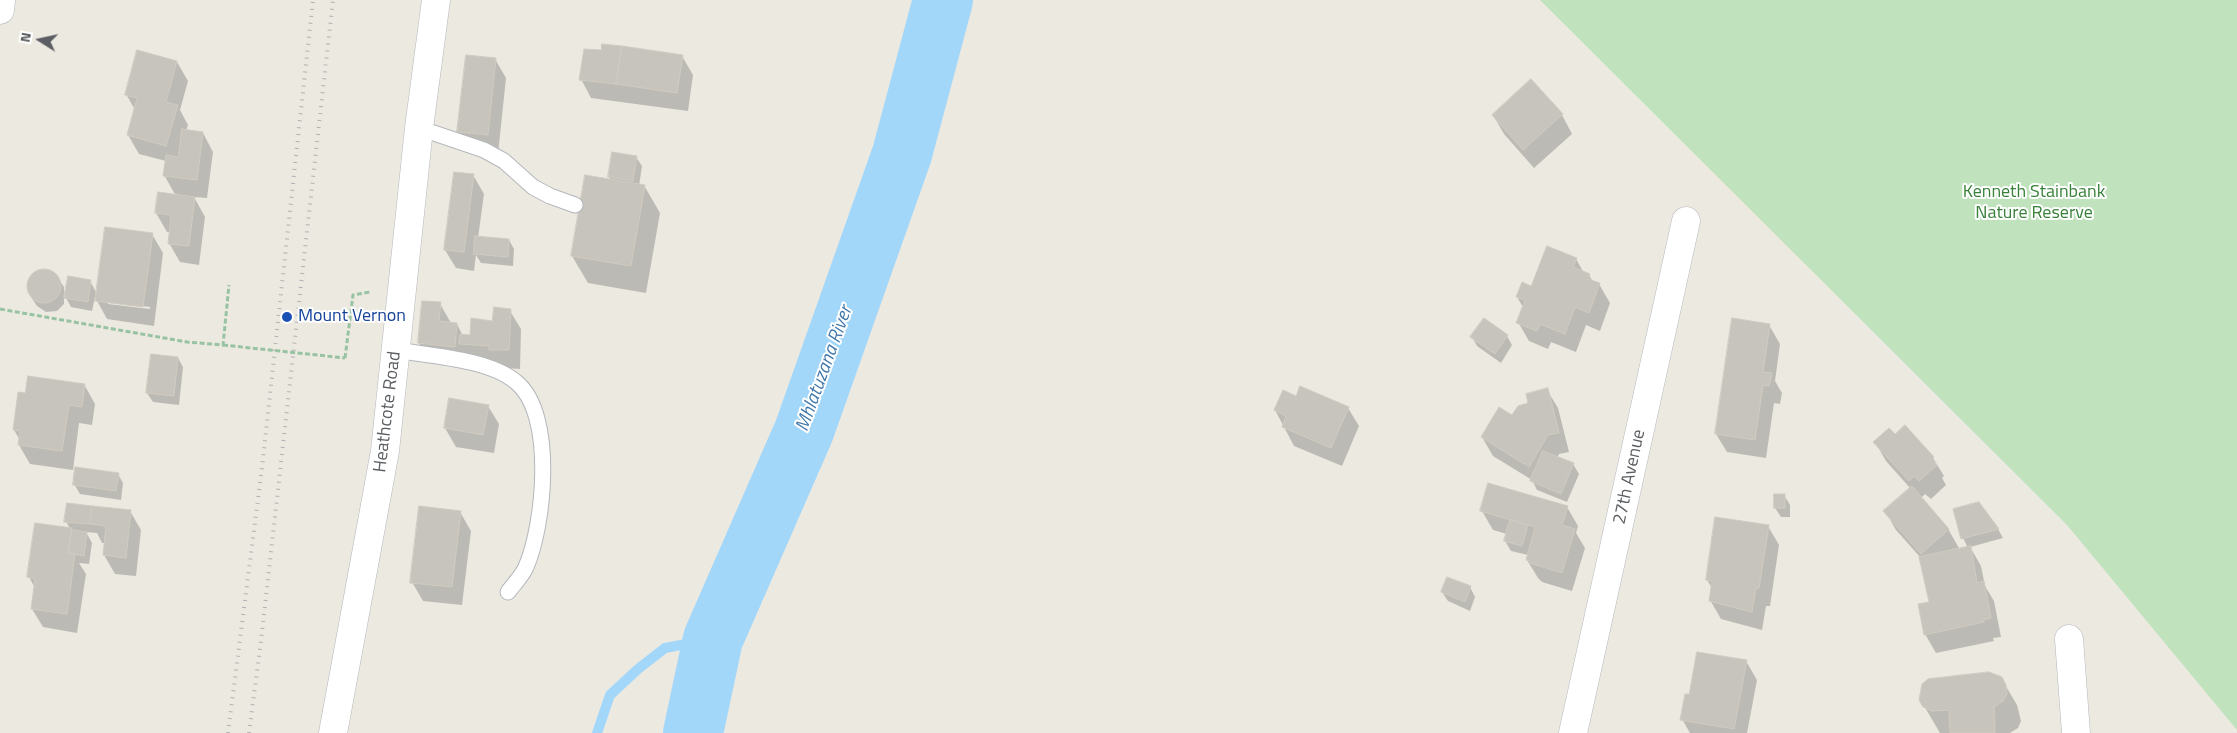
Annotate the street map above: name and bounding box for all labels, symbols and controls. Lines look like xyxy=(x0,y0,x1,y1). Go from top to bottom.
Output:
north arrow xyxy=(15,15,65,65)
text: N xyxy=(14,31,36,44)
park label: Kenneth Stainbank Nature Reserve xyxy=(1963,182,2105,224)
water label: Mhlatuzana River xyxy=(792,303,858,435)
place label: Mount Vernon xyxy=(298,306,406,328)
marker: Mount Vernon xyxy=(280,310,294,324)
street label: Heathcote Road xyxy=(370,350,406,474)
street label: 27th Avenue xyxy=(1609,428,1651,526)

